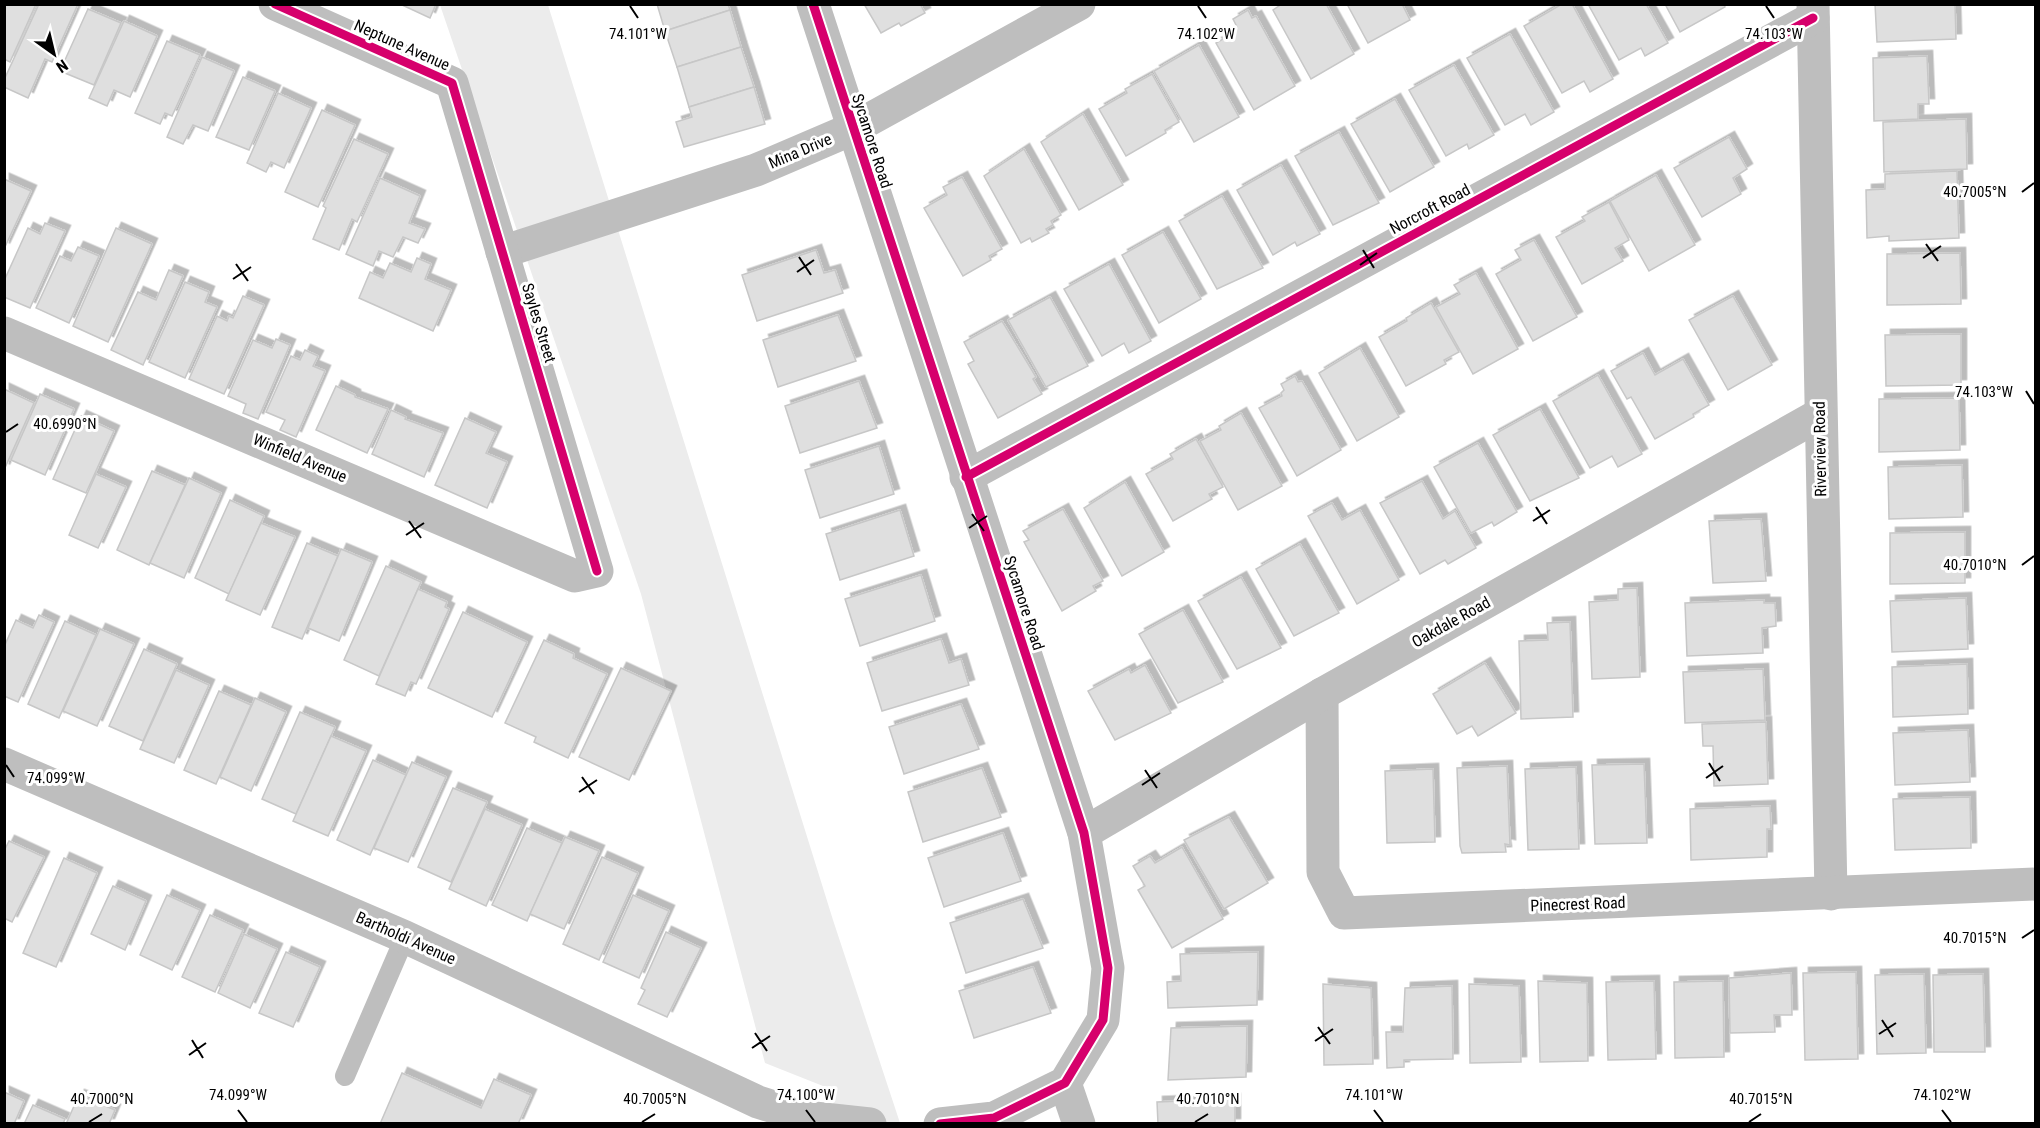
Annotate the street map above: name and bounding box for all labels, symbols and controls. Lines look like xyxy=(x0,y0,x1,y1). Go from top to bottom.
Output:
street label: Neptune Avenue xyxy=(351,15,453,75)
north arrow xyxy=(24,24,84,84)
text: 74.101°W xyxy=(609,25,668,43)
text: 74.102°W xyxy=(1177,25,1236,43)
text: 74.103°W xyxy=(1745,25,1804,43)
text: N xyxy=(53,55,71,77)
street label: Sycamore Road xyxy=(848,91,896,191)
street label: Mina Drive xyxy=(766,129,834,173)
street label: Norcroft Road xyxy=(1387,180,1473,238)
text: 40.7005°N xyxy=(1943,183,2007,201)
street label: Sayles Street xyxy=(518,281,560,365)
text: 74.103°W xyxy=(1955,383,2014,401)
street label: Riverview Road xyxy=(1810,401,1830,497)
text: 40.6990°N xyxy=(33,415,97,433)
street label: Winfield Avenue xyxy=(250,430,350,486)
street label: Sycamore Road xyxy=(1000,553,1048,653)
text: 40.7010°N xyxy=(1943,556,2007,574)
street label: Oakdale Road xyxy=(1408,593,1494,651)
text: 74.099°W xyxy=(27,769,86,787)
street label: Pinecrest Road xyxy=(1530,893,1626,915)
street label: Bartholdi Avenue xyxy=(353,908,459,968)
text: 40.7015°N xyxy=(1943,929,2007,947)
text: 74.099°W xyxy=(209,1086,268,1104)
text: 74.100°W xyxy=(777,1086,836,1104)
text: 74.101°W xyxy=(1345,1086,1404,1104)
text: 74.102°W xyxy=(1913,1086,1972,1104)
text: 40.7000°N xyxy=(70,1090,134,1108)
text: 40.7005°N xyxy=(623,1090,687,1108)
text: 40.7010°N xyxy=(1176,1090,1240,1108)
text: 40.7015°N xyxy=(1729,1090,1793,1108)

